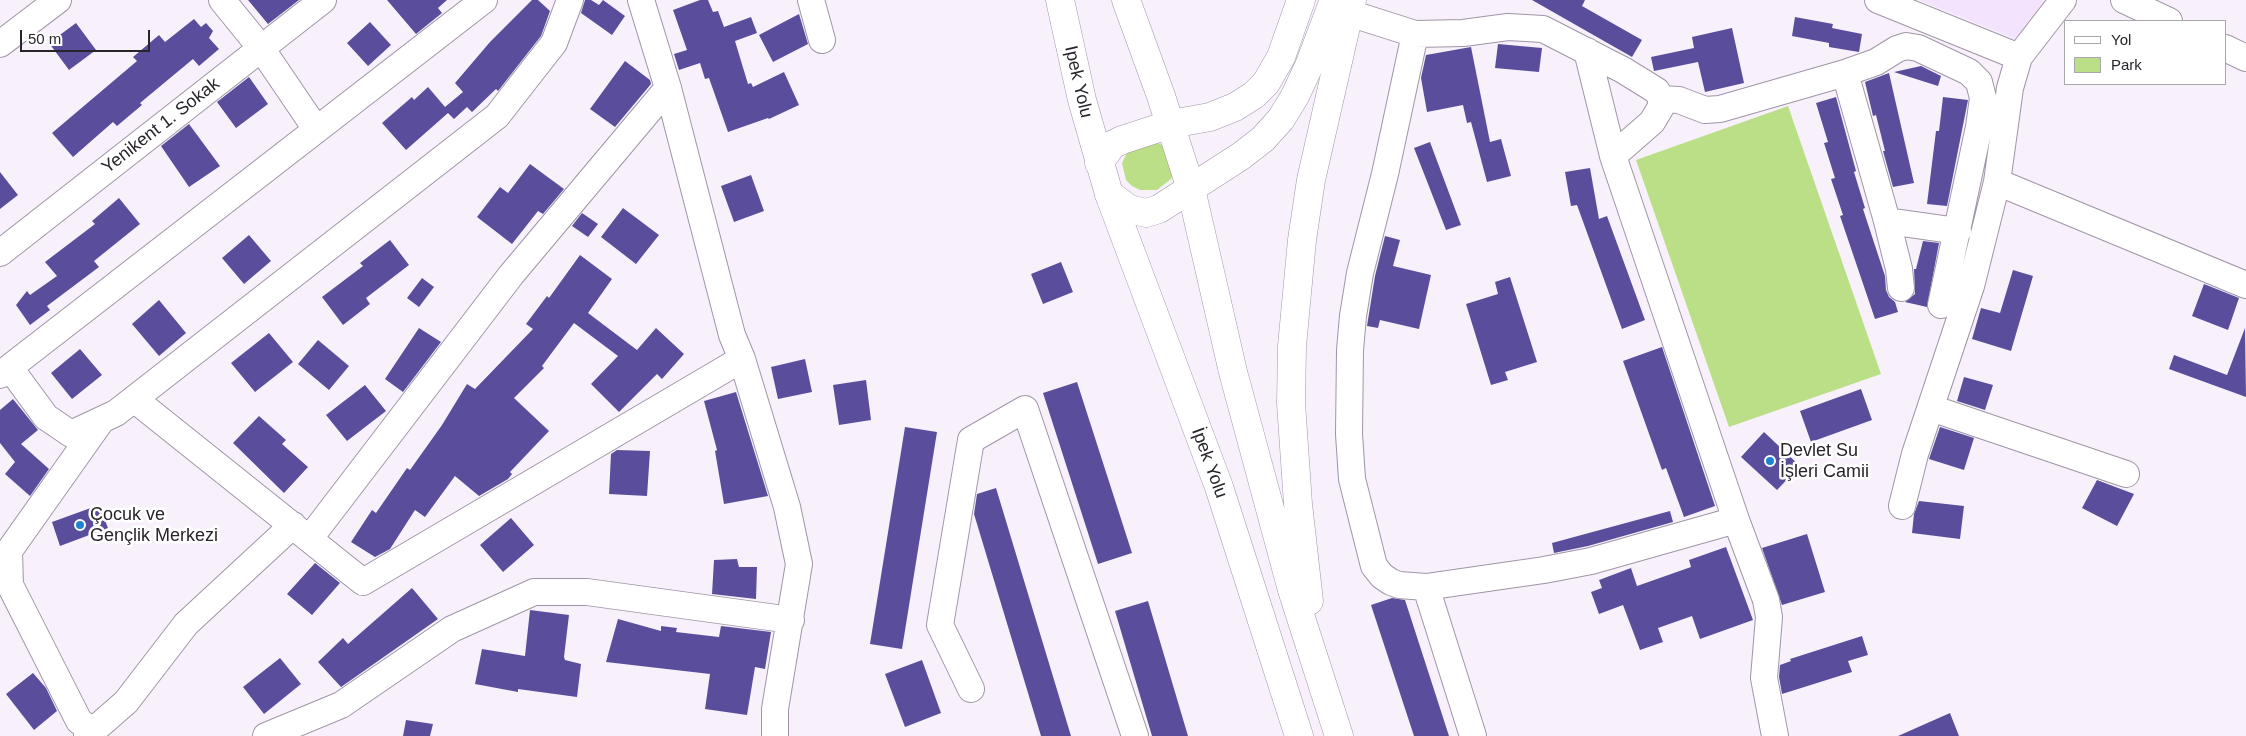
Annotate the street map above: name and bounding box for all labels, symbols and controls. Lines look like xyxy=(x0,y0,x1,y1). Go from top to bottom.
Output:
scale bar xyxy=(22,20,152,52)
legend xyxy=(2064,20,2226,85)
text: 50 m xyxy=(28,30,61,47)
text: Yol xyxy=(2111,31,2131,48)
street label: Ipek Yolu xyxy=(1059,44,1097,120)
text: Park xyxy=(2111,56,2142,73)
street label: Yenikent 1. Sokak xyxy=(98,73,224,179)
street label: İpek Yolu xyxy=(1186,425,1232,501)
place label: Devlet Su İşleri Camii xyxy=(1780,440,1869,482)
marker: Devlet Su İşleri Camii xyxy=(1764,455,1776,467)
place label: Çocuk ve Gençlik Merkezi xyxy=(90,504,218,546)
marker: Çocuk ve Gençlik Merkezi xyxy=(74,519,86,531)

